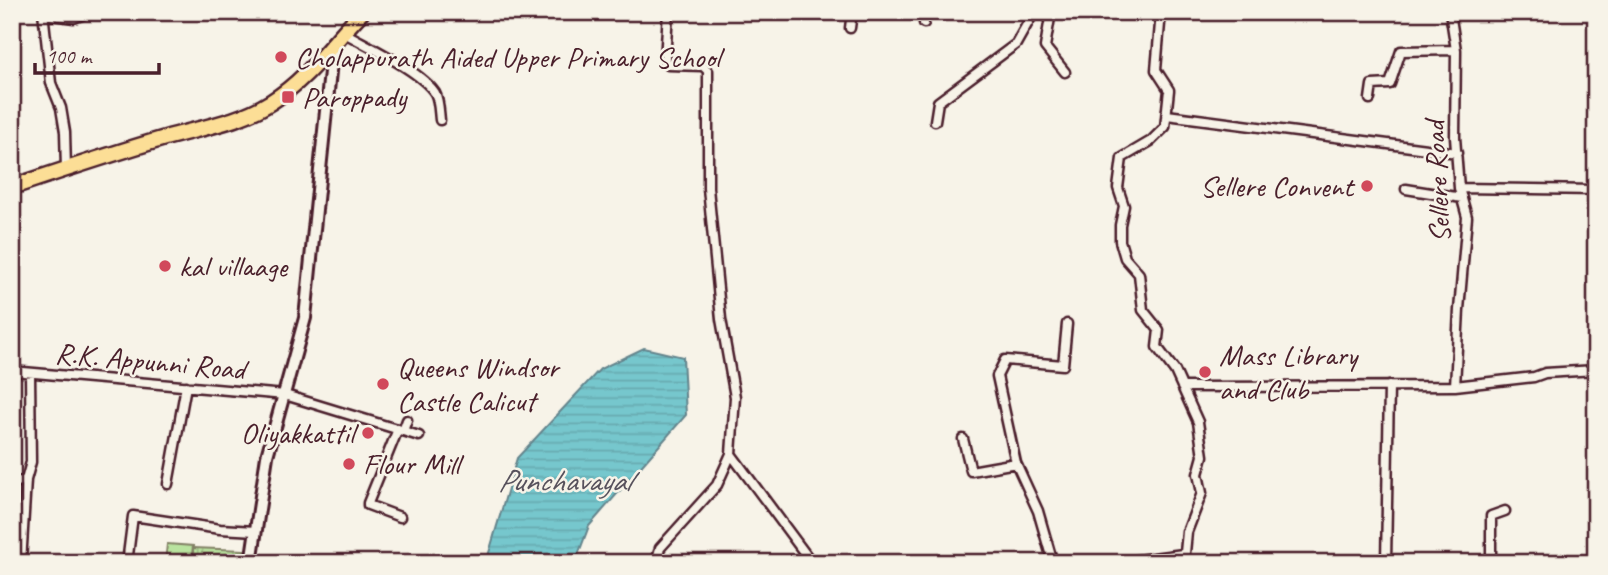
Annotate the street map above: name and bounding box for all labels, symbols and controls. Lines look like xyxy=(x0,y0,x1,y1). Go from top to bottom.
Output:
scale bar xyxy=(35,32,159,76)
place label: Cholappurath Aided Upper Primary School xyxy=(295,38,725,76)
text: 100 m xyxy=(46,43,93,69)
marker: Cholappurath Aided Upper Primary School xyxy=(273,49,289,65)
place label: Paroppady xyxy=(302,78,408,116)
marker: Paroppady xyxy=(280,89,296,105)
street label: Sellere Road xyxy=(1415,116,1459,244)
place label: Sellere Convent xyxy=(1200,167,1356,205)
marker: Sellere Convent xyxy=(1359,178,1375,194)
place label: kal villaage xyxy=(179,247,289,285)
marker: kal villaage xyxy=(157,258,173,274)
street label: R.K. Appunni Road xyxy=(54,334,251,389)
place label: Mass Library and Club xyxy=(1219,336,1360,408)
place label: Queens Windsor Castle Calicut xyxy=(397,348,561,420)
marker: Mass Library and Club xyxy=(1197,364,1213,380)
marker: Queens Windsor Castle Calicut xyxy=(375,376,391,392)
place label: Oliyakkattil xyxy=(241,414,359,452)
marker: Oliyakkattil xyxy=(360,425,376,441)
place label: Flour Mill xyxy=(363,445,464,483)
marker: Flour Mill xyxy=(341,456,357,472)
water label: Punchavayal xyxy=(498,460,641,501)

